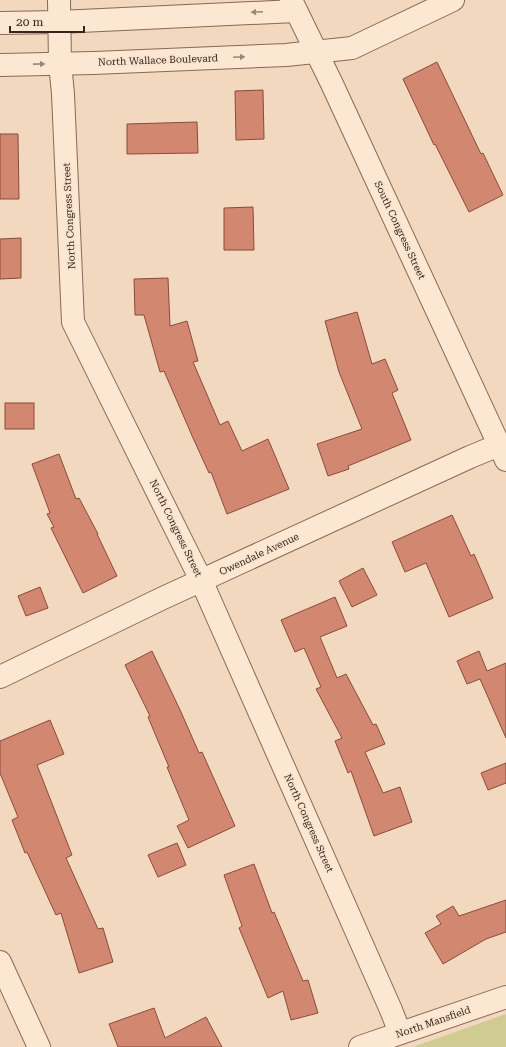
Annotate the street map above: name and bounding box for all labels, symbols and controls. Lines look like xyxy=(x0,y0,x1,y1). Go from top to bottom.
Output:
scale bar xyxy=(10,8,84,34)
one-way arrow xyxy=(251,9,263,16)
text: 20 m xyxy=(16,15,43,29)
street label: North Wallace Boulevard xyxy=(98,52,219,68)
one-way arrow xyxy=(233,53,245,60)
one-way arrow xyxy=(33,60,45,67)
street label: North Congress Street xyxy=(61,162,77,270)
street label: South Congress Street xyxy=(372,179,428,281)
street label: North Congress Street xyxy=(148,478,204,579)
street label: Owendale Avenue xyxy=(217,530,301,577)
street label: North Congress Street xyxy=(282,772,336,874)
street label: North Mansfield xyxy=(394,1004,473,1040)

